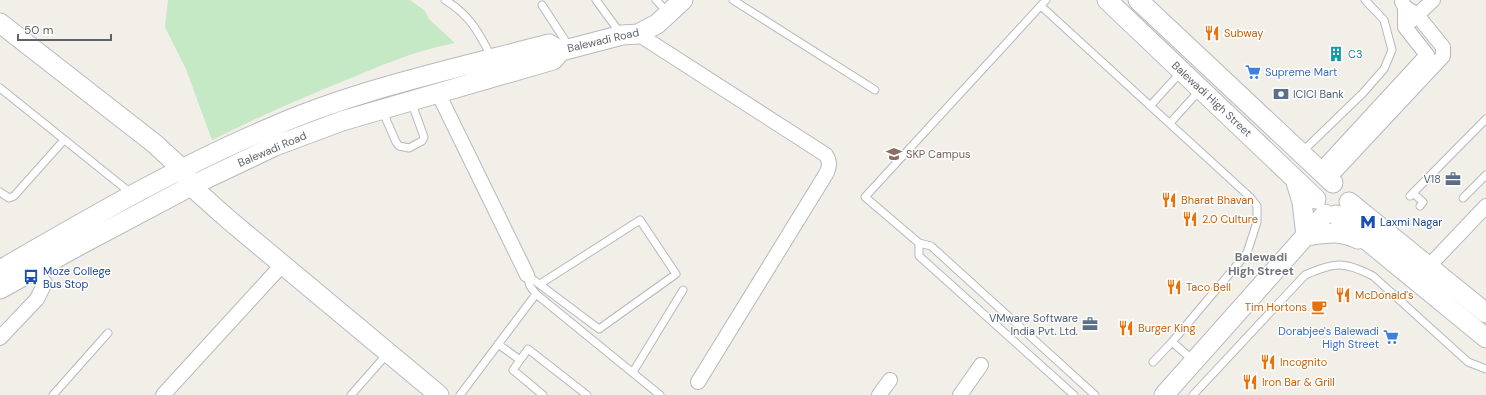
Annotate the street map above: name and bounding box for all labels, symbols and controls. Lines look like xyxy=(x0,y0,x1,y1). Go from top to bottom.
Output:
scale bar xyxy=(18,16,111,42)
text: 50 m xyxy=(24,22,53,38)
restaurant icon: Subway xyxy=(1203,24,1221,42)
street label: Balewadi Road xyxy=(566,25,640,55)
place label: Subway xyxy=(1224,26,1264,40)
building icon: C3 xyxy=(1327,45,1345,63)
place label: C3 xyxy=(1348,47,1362,61)
street label: Balewadi High Street xyxy=(1169,58,1255,140)
supermarket icon: Supreme Mart xyxy=(1244,63,1262,81)
place label: Supreme Mart xyxy=(1265,65,1337,79)
bank icon: ICICI Bank xyxy=(1272,85,1290,103)
place label: ICICI Bank xyxy=(1293,87,1344,101)
street label: Balewadi Road xyxy=(236,128,309,170)
school or university icon: SKP Campus xyxy=(885,145,903,163)
place label: SKP Campus xyxy=(906,147,971,161)
office icon: V18 xyxy=(1444,170,1462,188)
place label: V18 xyxy=(1424,172,1441,186)
restaurant icon: Bharat Bhavan xyxy=(1160,191,1178,209)
place label: Bharat Bhavan xyxy=(1181,193,1254,207)
restaurant icon: 2.0 Culture xyxy=(1181,210,1199,228)
place label: 2.0 Culture xyxy=(1202,212,1258,226)
metro station icon: Laxmi Nagar xyxy=(1359,213,1377,231)
place label: Laxmi Nagar xyxy=(1380,215,1442,229)
district label: Balewadi High Street xyxy=(1228,249,1294,279)
place label: Moze College Bus Stop xyxy=(43,264,111,291)
bus stop icon: Moze College Bus Stop xyxy=(22,268,40,286)
restaurant icon: Taco Bell xyxy=(1165,278,1183,296)
place label: Taco Bell xyxy=(1186,280,1231,294)
restaurant icon: McDonald's xyxy=(1334,286,1352,304)
place label: McDonald's xyxy=(1355,288,1414,302)
cafe icon: Tim Hortons xyxy=(1310,298,1328,316)
place label: Tim Hortons xyxy=(1245,300,1307,314)
place label: VMware Software India Pvt. Ltd. xyxy=(989,311,1078,338)
office icon: VMware Software India Pvt. Ltd. xyxy=(1081,315,1099,333)
restaurant icon: Burger King xyxy=(1117,319,1135,337)
place label: Burger King xyxy=(1138,321,1196,335)
place label: Dorabjee's Balewadi High Street xyxy=(1278,324,1379,351)
supermarket icon: Dorabjee's Balewadi High Street xyxy=(1382,328,1400,346)
restaurant icon: Incognito xyxy=(1259,353,1277,371)
place label: Incognito xyxy=(1280,355,1327,369)
restaurant icon: Iron Bar & Grill xyxy=(1241,373,1259,391)
place label: Iron Bar & Grill xyxy=(1262,375,1335,389)

